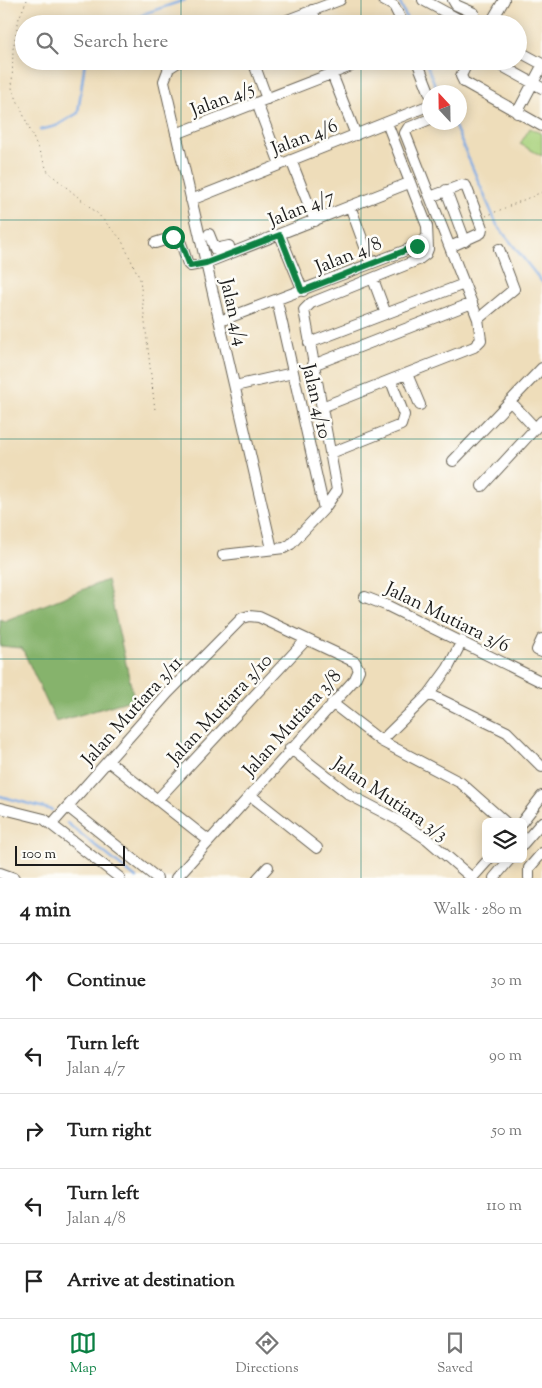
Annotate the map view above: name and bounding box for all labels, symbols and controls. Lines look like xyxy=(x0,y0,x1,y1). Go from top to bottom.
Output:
search box xyxy=(15,15,527,70)
icon: search xyxy=(33,29,61,57)
text: Search here xyxy=(73,29,168,56)
street label: Jalan 4/5 xyxy=(186,76,259,125)
north arrow xyxy=(422,85,467,130)
street label: Jalan 4/6 xyxy=(267,113,342,164)
street label: Jalan 4/7 xyxy=(264,184,340,235)
route start xyxy=(162,226,185,249)
street label: Jalan 4/8 xyxy=(311,231,386,282)
route end xyxy=(406,235,429,258)
street label: Jalan 4/4 xyxy=(211,275,254,349)
street label: Jalan 4/10 xyxy=(294,360,337,442)
street label: Jalan Mutiara 3/6 xyxy=(379,576,514,660)
street label: Jalan Mutiara 3/10 xyxy=(162,648,279,772)
street label: Jalan Mutiara 3/11 xyxy=(76,651,190,773)
street label: Jalan Mutiara 3/8 xyxy=(237,664,348,784)
street label: Jalan Mutiara 3/3 xyxy=(326,751,453,849)
map controls xyxy=(482,818,527,863)
button: layers xyxy=(482,818,527,863)
scale bar xyxy=(15,843,125,866)
text: 100 m xyxy=(22,845,56,865)
text: 4 min xyxy=(20,896,71,926)
text: Walk · 280 m xyxy=(433,899,522,922)
icon: ahead xyxy=(20,967,48,995)
text: Continue xyxy=(67,968,146,995)
text: 30 m xyxy=(491,970,522,993)
text: Turn left xyxy=(67,1031,139,1058)
icon: left xyxy=(20,1042,48,1070)
text: 90 m xyxy=(489,1045,522,1068)
text: Jalan 4/7 xyxy=(67,1058,125,1081)
icon: right xyxy=(20,1117,48,1145)
text: Turn right xyxy=(67,1118,151,1145)
text: 50 m xyxy=(491,1120,522,1143)
text: Turn left xyxy=(67,1181,139,1208)
icon: left xyxy=(20,1192,48,1220)
text: 110 m xyxy=(486,1195,522,1218)
text: Jalan 4/8 xyxy=(67,1208,126,1231)
icon: arrive xyxy=(20,1267,48,1295)
text: Arrive at destination xyxy=(67,1268,235,1295)
tab: Map xyxy=(69,1329,97,1379)
tab: Directions xyxy=(235,1329,299,1379)
tab: Saved xyxy=(437,1329,473,1379)

